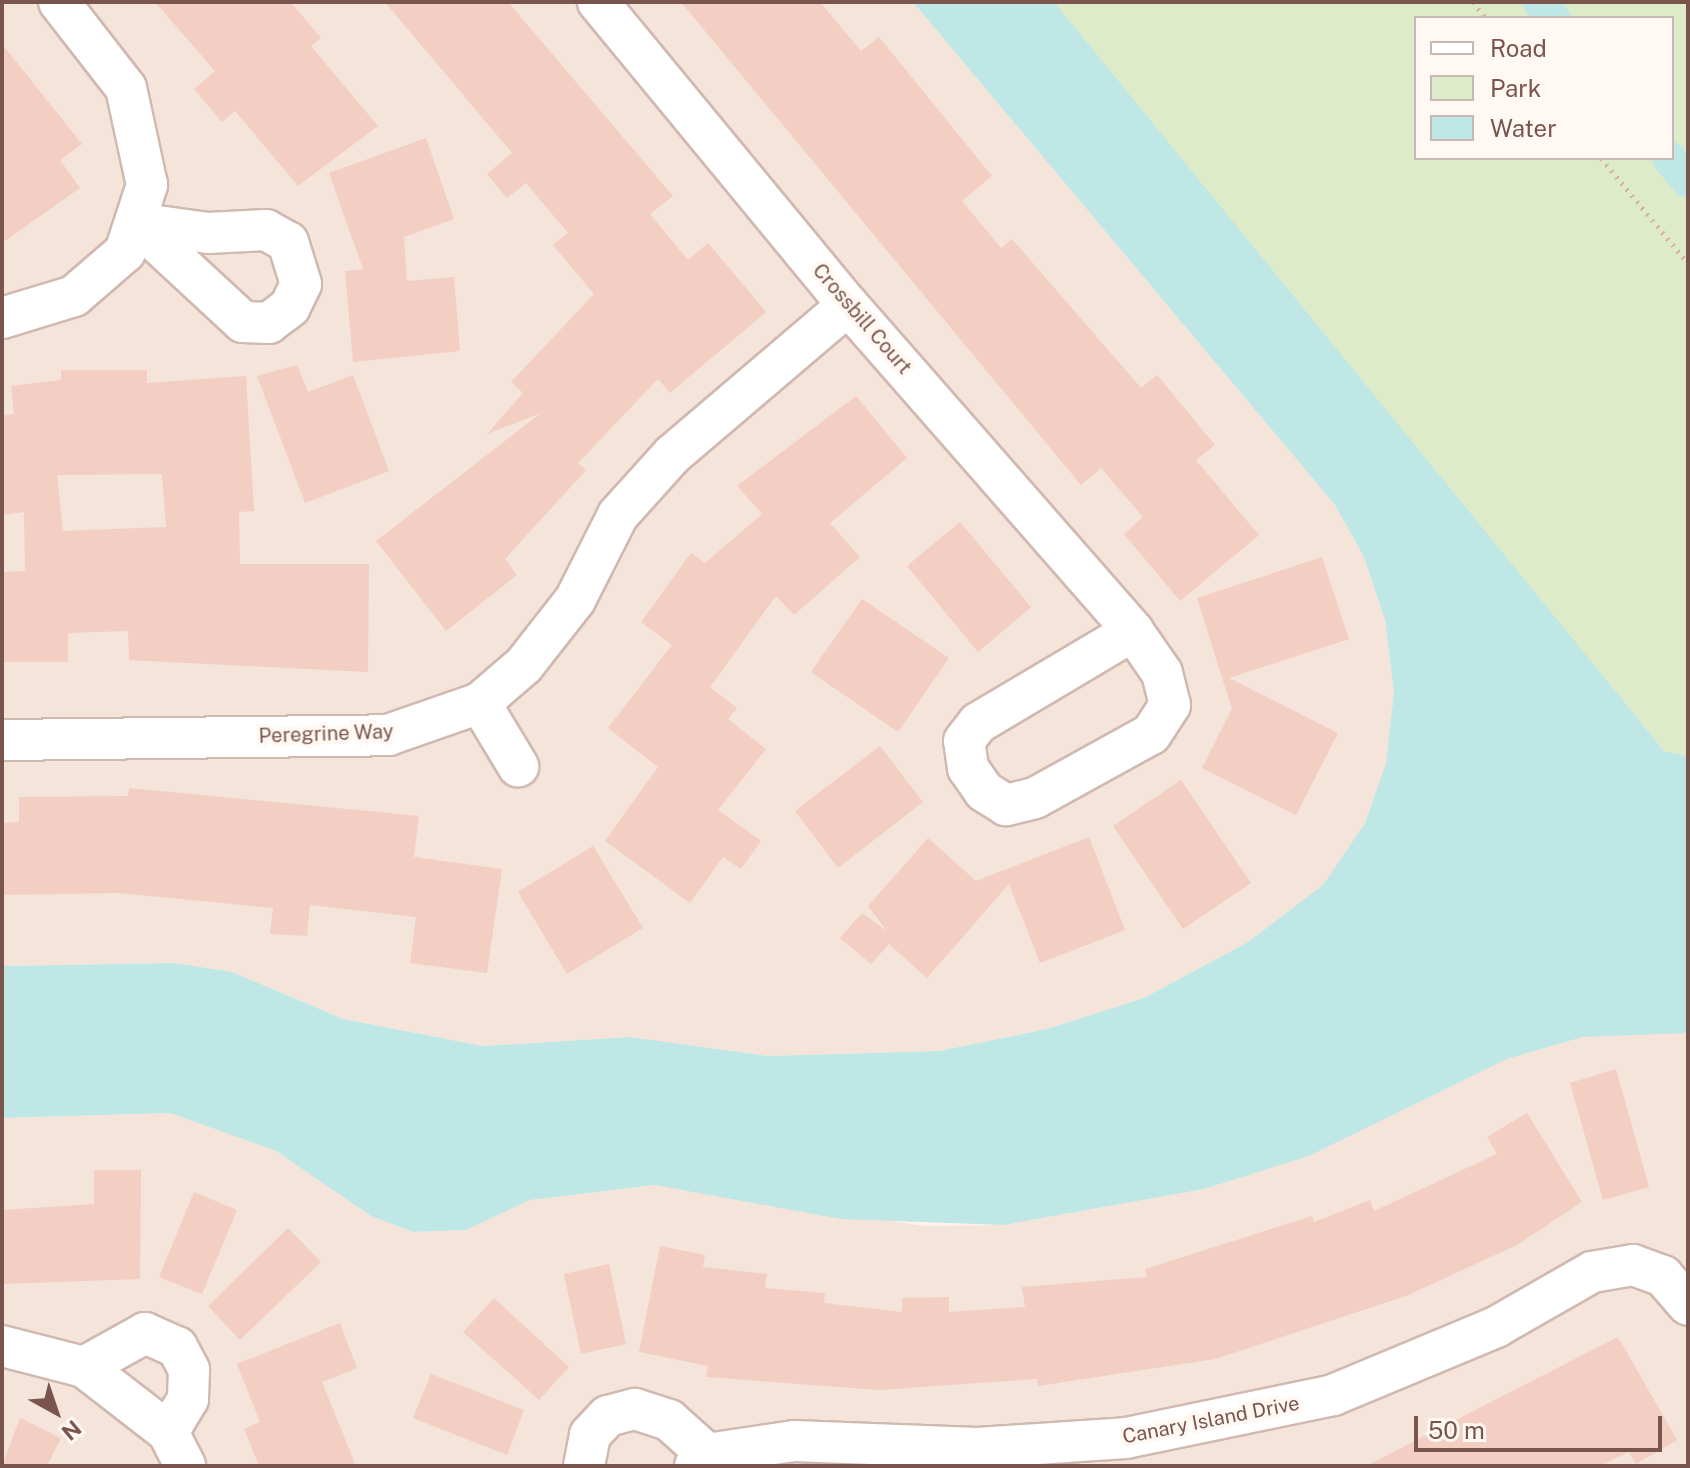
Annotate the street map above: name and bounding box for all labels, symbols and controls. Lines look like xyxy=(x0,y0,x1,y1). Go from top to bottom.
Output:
legend xyxy=(1414,16,1674,160)
text: Road xyxy=(1490,34,1547,62)
text: Park xyxy=(1490,74,1541,102)
text: Water xyxy=(1490,114,1557,142)
street label: Crossbill Court xyxy=(807,259,917,379)
street label: Peregrine Way xyxy=(258,720,394,748)
north arrow xyxy=(16,1372,96,1452)
street label: Canary Island Drive xyxy=(1120,1391,1302,1449)
scale bar xyxy=(1418,1400,1666,1450)
text: N xyxy=(56,1415,86,1446)
text: 50 m xyxy=(1428,1416,1485,1444)

